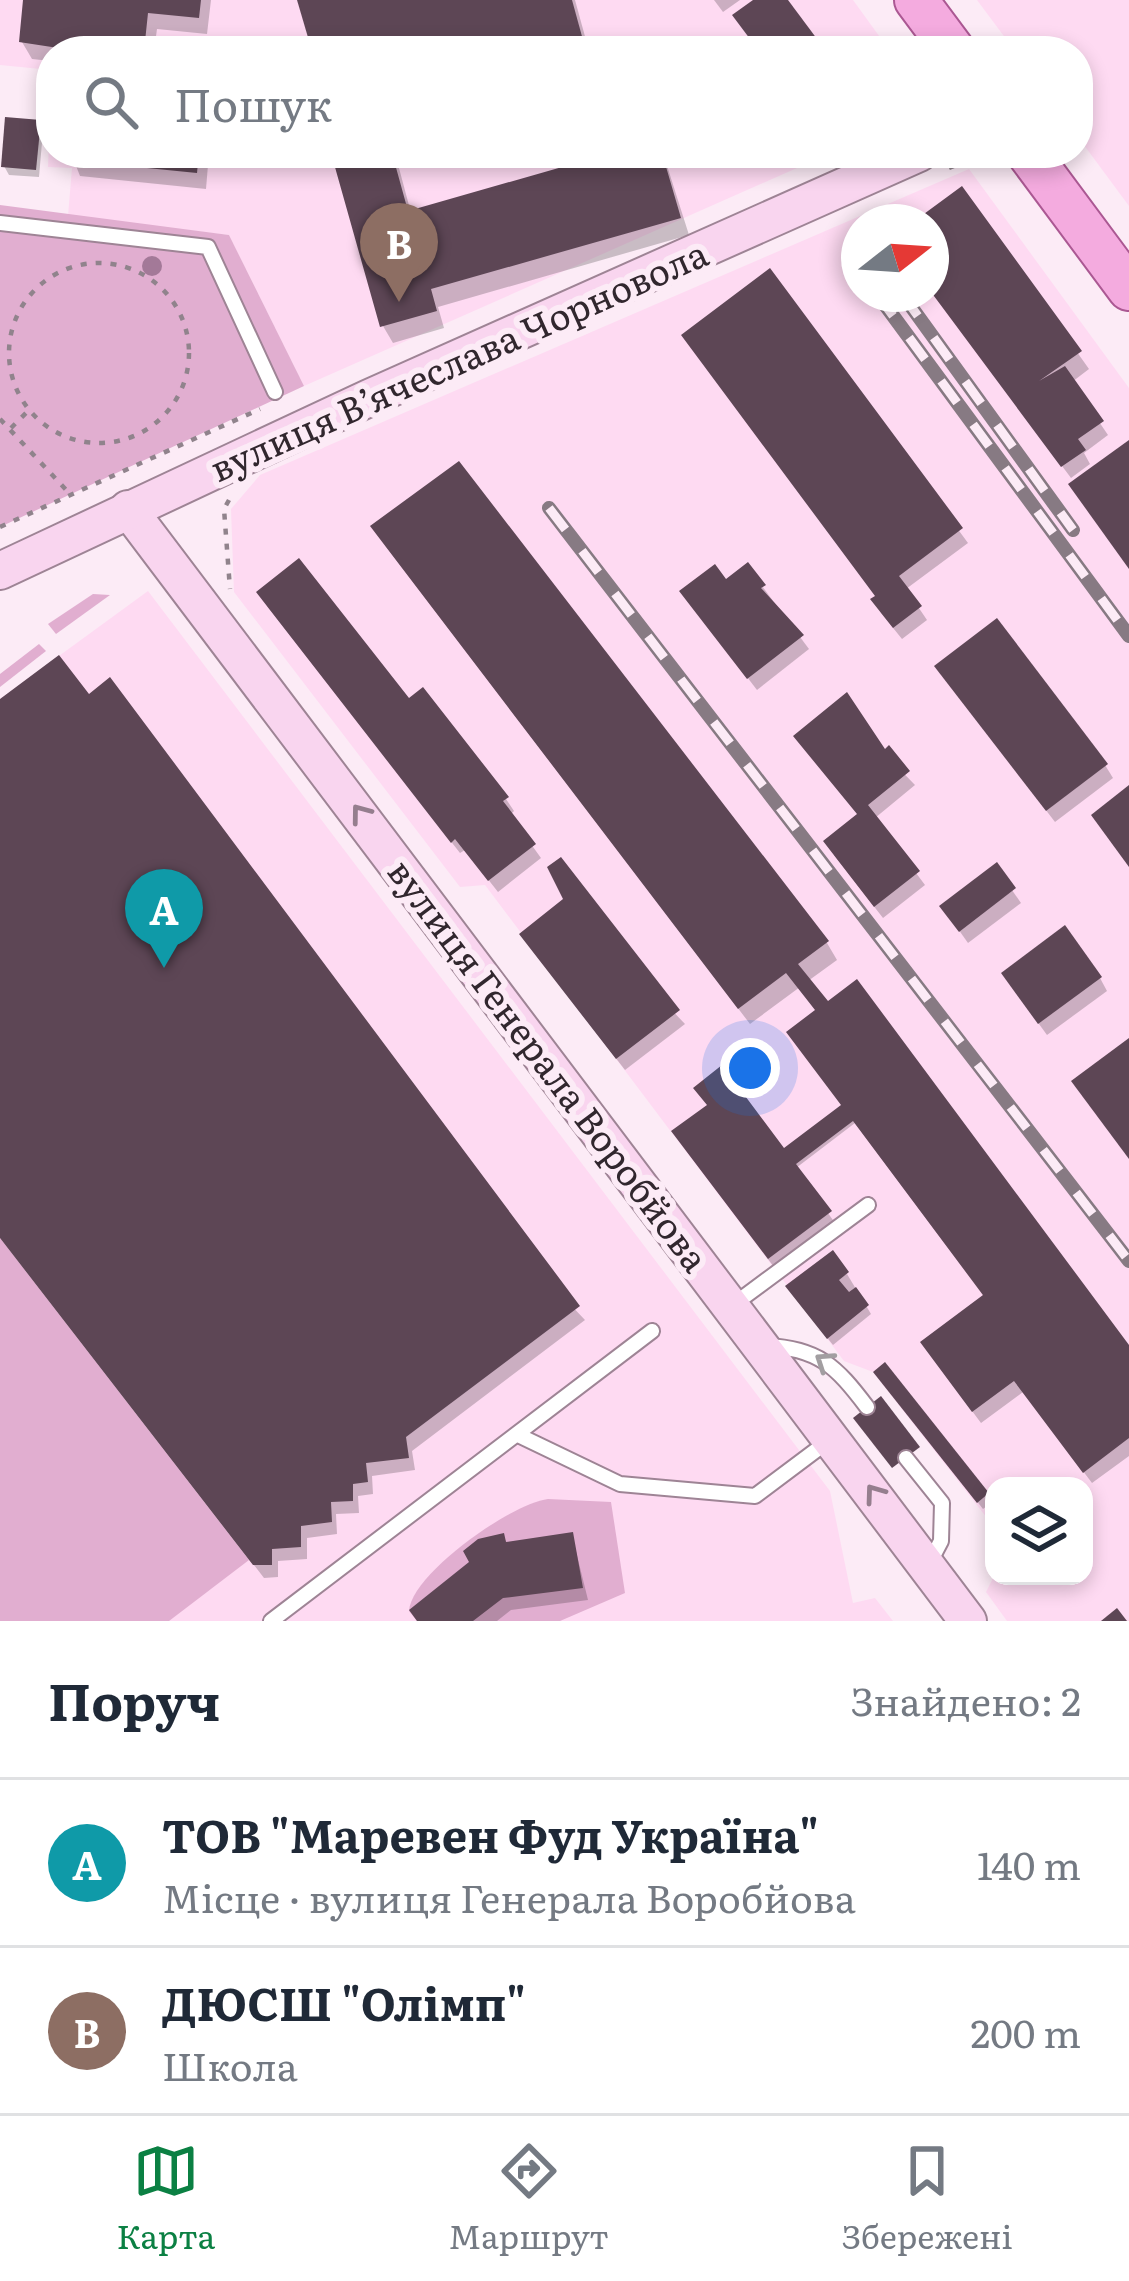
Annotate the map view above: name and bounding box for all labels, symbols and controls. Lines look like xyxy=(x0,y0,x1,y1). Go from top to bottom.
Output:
search box xyxy=(36,36,1093,168)
icon: search xyxy=(78,69,144,135)
text: Пошук xyxy=(174,69,332,136)
pin: B xyxy=(360,203,438,302)
north arrow xyxy=(841,204,949,312)
street label: вулиця Вʼячеслава Чорновола xyxy=(201,225,716,493)
one-way arrow xyxy=(353,805,374,827)
street label: вулиця Генерала Воробйова xyxy=(377,846,723,1282)
pin: A xyxy=(125,869,203,968)
your location xyxy=(720,1038,780,1098)
one-way arrow xyxy=(815,1354,837,1376)
map controls xyxy=(985,1477,1093,1585)
button: layers xyxy=(985,1477,1093,1585)
one-way arrow xyxy=(866,1485,888,1506)
text: Поруч xyxy=(48,1661,220,1737)
text: Знайдено: 2 xyxy=(851,1670,1081,1728)
text: ТОВ "Маревен Фуд Україна" xyxy=(162,1800,819,1867)
text: A xyxy=(72,1834,102,1892)
text: 140 m xyxy=(977,1834,1081,1892)
text: Місце · вулиця Генерала Воробйова xyxy=(162,1867,856,1925)
text: ДЮСШ "Олімп" xyxy=(162,1968,526,2035)
text: B xyxy=(74,2002,100,2060)
text: 200 m xyxy=(971,2002,1081,2060)
text: Школа xyxy=(162,2035,298,2093)
tab: Карта xyxy=(116,2138,215,2259)
tab: Маршрут xyxy=(448,2138,609,2259)
tab: Збережені xyxy=(842,2138,1013,2259)

